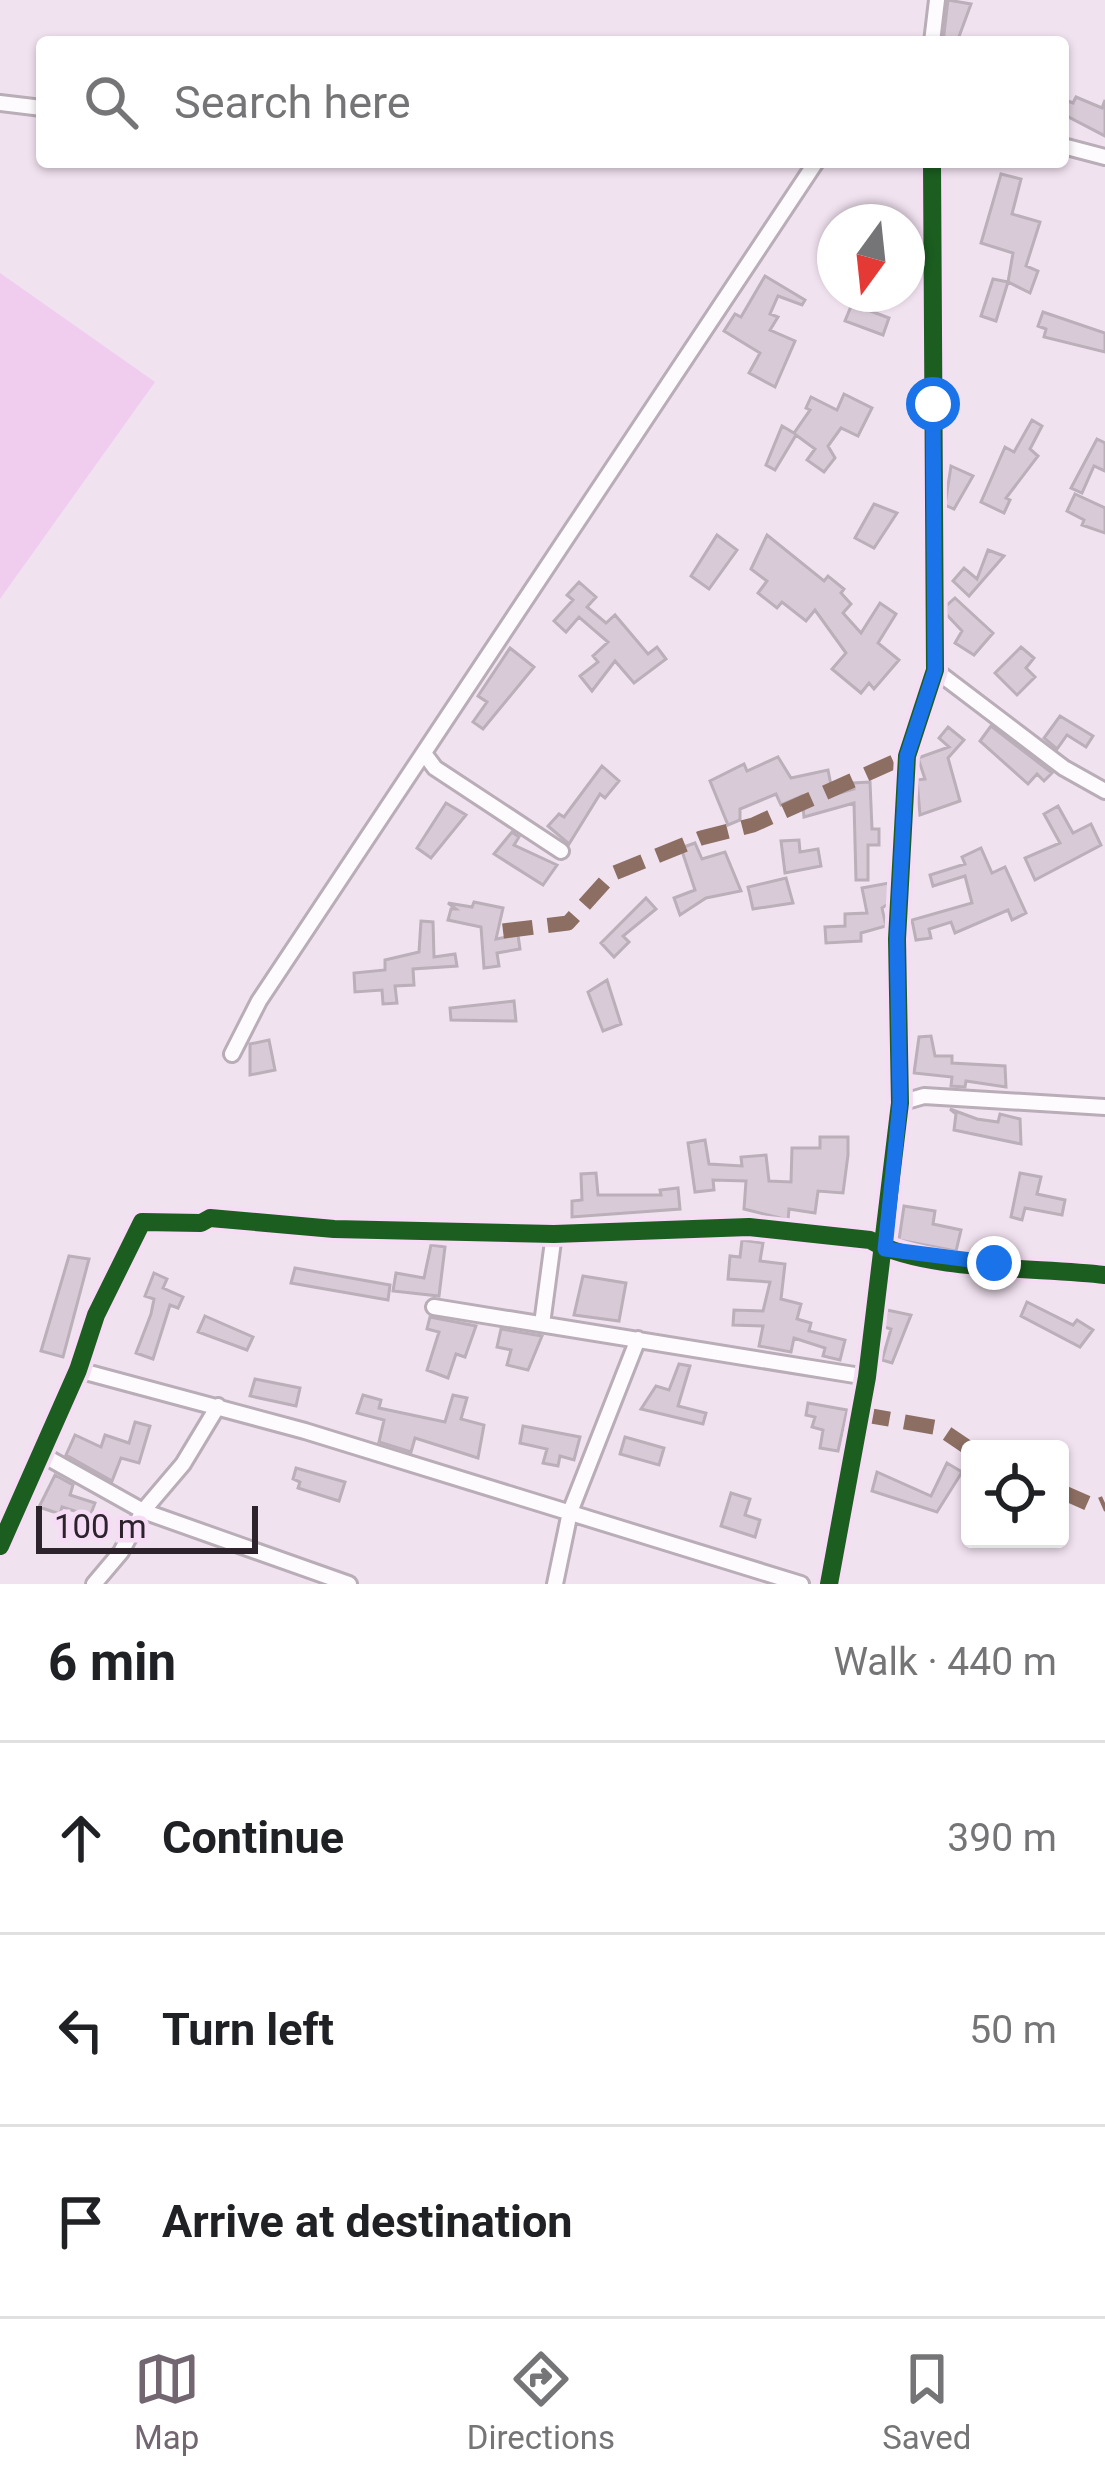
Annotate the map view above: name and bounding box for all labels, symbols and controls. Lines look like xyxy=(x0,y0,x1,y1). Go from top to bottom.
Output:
search box xyxy=(36,36,1069,168)
icon: search xyxy=(78,69,144,135)
text: Search here xyxy=(174,76,411,129)
north arrow xyxy=(817,204,925,312)
route start xyxy=(906,377,960,431)
route end xyxy=(967,1236,1021,1290)
map controls xyxy=(961,1440,1069,1548)
button: locate xyxy=(961,1440,1069,1548)
scale bar xyxy=(36,1500,258,1553)
text: 100 m xyxy=(54,1507,147,1546)
text: 6 min xyxy=(48,1633,176,1692)
text: Walk · 440 m xyxy=(833,1639,1057,1685)
icon: ahead xyxy=(48,1805,114,1871)
text: Continue xyxy=(162,1811,344,1864)
text: 390 m xyxy=(947,1815,1057,1861)
icon: left xyxy=(48,1997,114,2063)
text: Turn left xyxy=(162,2003,334,2056)
text: 50 m xyxy=(969,2007,1057,2053)
icon: arrive xyxy=(48,2189,114,2255)
text: Arrive at destination xyxy=(162,2195,573,2248)
tab: Map xyxy=(134,2346,200,2457)
tab: Directions xyxy=(467,2346,615,2457)
tab: Saved xyxy=(882,2346,971,2457)

